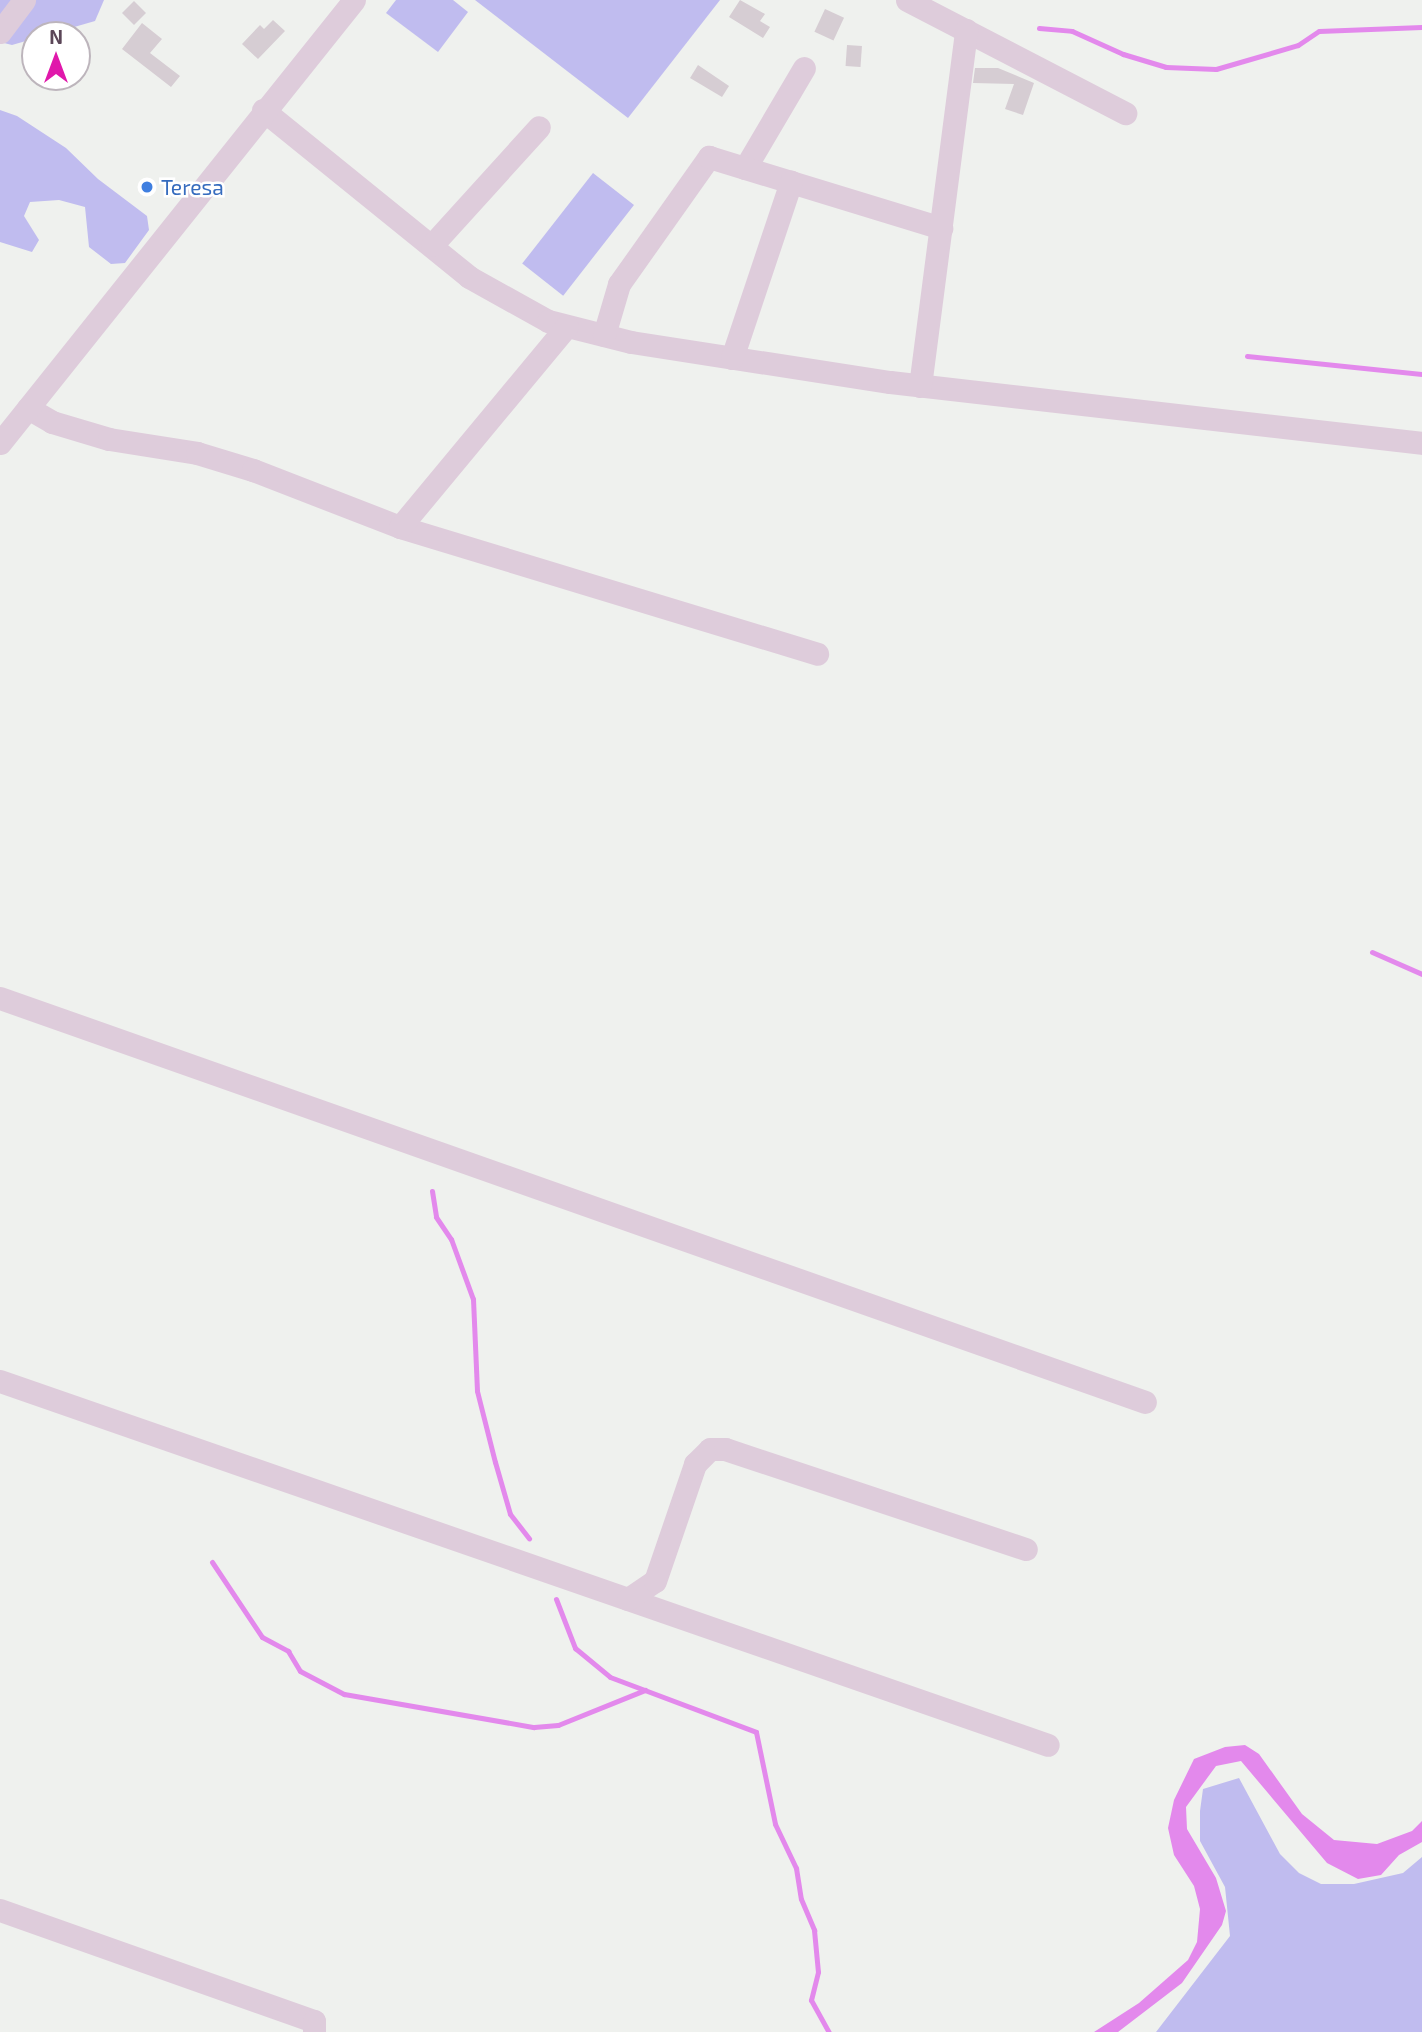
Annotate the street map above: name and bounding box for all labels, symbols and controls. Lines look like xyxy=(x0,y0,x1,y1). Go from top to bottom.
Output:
north arrow xyxy=(21,21,91,91)
text: N xyxy=(49,25,63,48)
place label: Teresa xyxy=(161,174,224,200)
marker: Teresa xyxy=(139,179,155,195)

